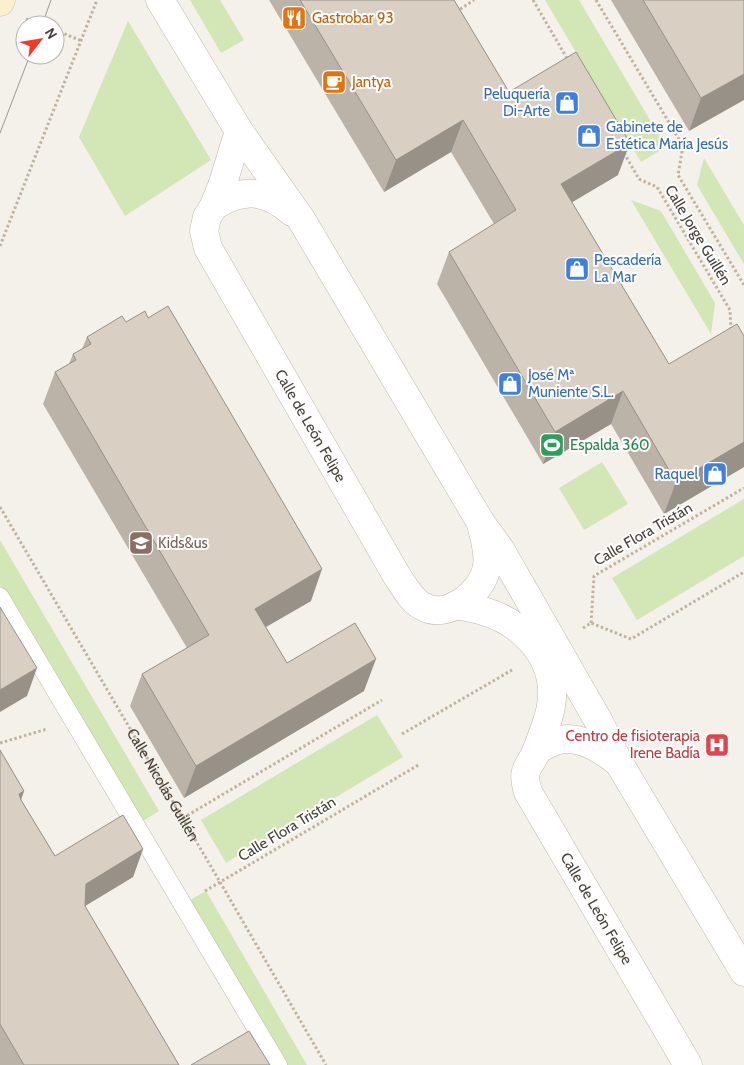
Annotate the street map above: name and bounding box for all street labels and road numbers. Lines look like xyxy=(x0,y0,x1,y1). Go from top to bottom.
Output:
street label: Calle Jorge Guillén xyxy=(661,182,735,288)
street label: Calle de León Felipe xyxy=(271,366,350,485)
street label: Calle Flora Tristán xyxy=(591,499,695,569)
street label: Calle Nicolás Guillén xyxy=(123,725,203,844)
street label: Calle Flora Tristán xyxy=(235,793,339,865)
street label: Calle de León Felipe xyxy=(557,849,636,968)

